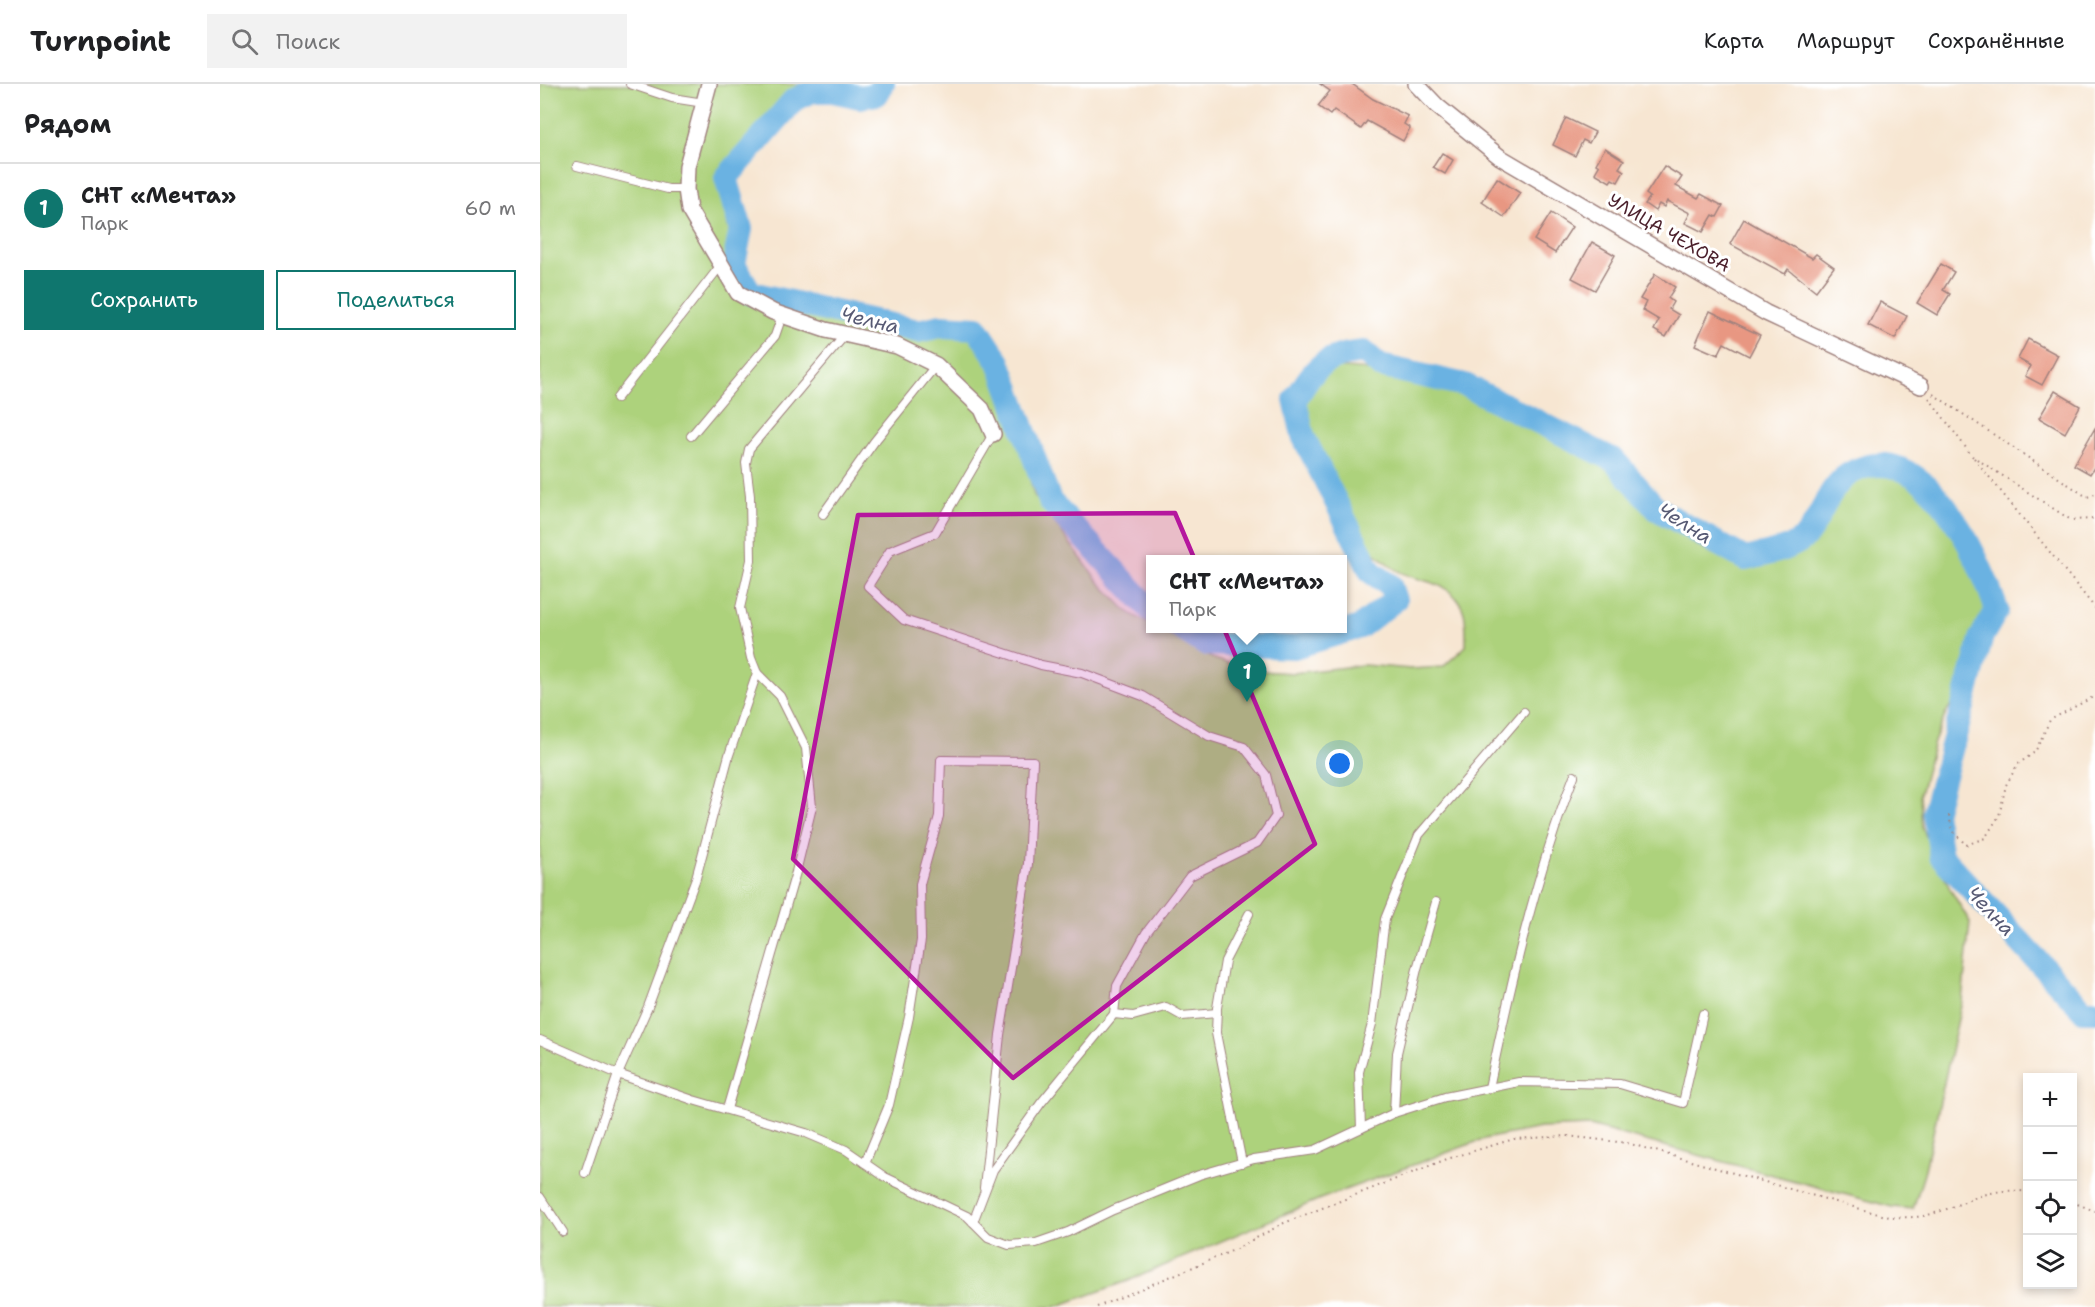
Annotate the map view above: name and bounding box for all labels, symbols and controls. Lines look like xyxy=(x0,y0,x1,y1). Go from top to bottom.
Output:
search box xyxy=(207,14,627,68)
text: Turnpoint xyxy=(30,22,171,60)
icon: search xyxy=(228,25,261,58)
text: Поиск xyxy=(276,27,340,56)
text: Карта xyxy=(1704,27,1764,55)
text: Маршрут xyxy=(1797,27,1895,55)
text: Сохранённые xyxy=(1928,27,2065,55)
text: Рядом xyxy=(24,106,111,141)
text: СНТ «Мечта» xyxy=(81,181,236,210)
street label: УЛИЦА ЧЕХОВА xyxy=(1604,188,1734,278)
text: 1 xyxy=(39,195,48,221)
text: 60 m xyxy=(464,195,516,221)
text: Парк xyxy=(81,210,128,236)
button: Сохранить xyxy=(24,270,264,330)
button: Поделиться xyxy=(276,270,516,330)
water label: Челна xyxy=(838,301,902,339)
water label: Челна xyxy=(1653,496,1717,550)
popup xyxy=(1146,555,1347,633)
text: СНТ «Мечта» xyxy=(1169,567,1324,596)
text: Парк xyxy=(1169,596,1216,622)
pin: 1 xyxy=(1228,652,1266,702)
your location xyxy=(1325,749,1354,778)
water label: Челна xyxy=(1961,881,2021,941)
map controls xyxy=(2023,1073,2077,1289)
button: + xyxy=(2023,1073,2077,1127)
button: − xyxy=(2023,1127,2077,1181)
button: locate xyxy=(2023,1181,2077,1235)
button: layers xyxy=(2023,1235,2077,1289)

